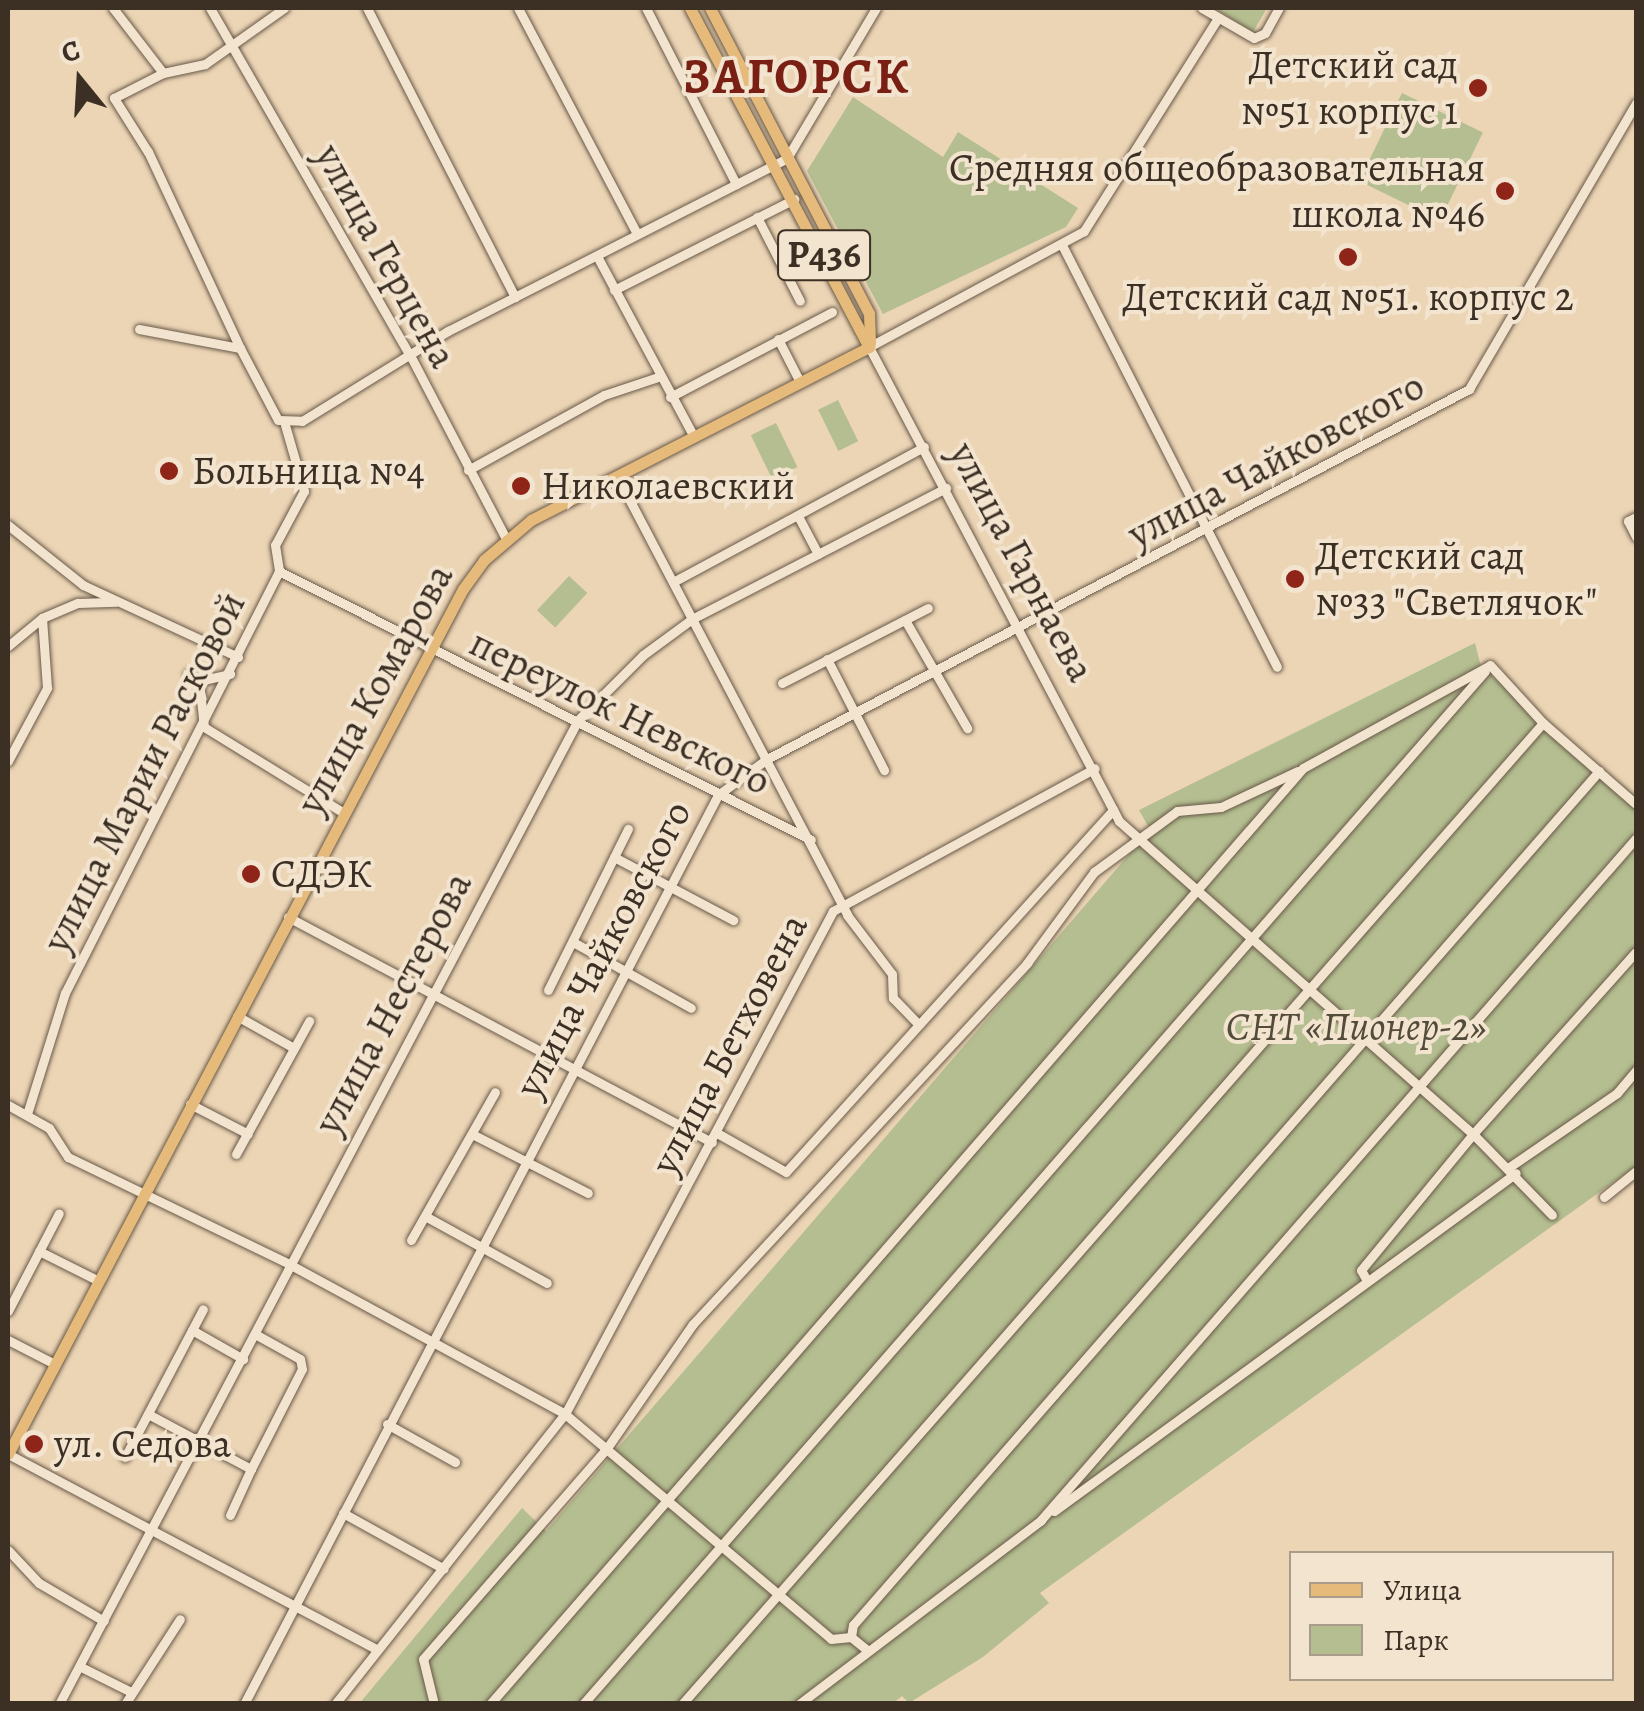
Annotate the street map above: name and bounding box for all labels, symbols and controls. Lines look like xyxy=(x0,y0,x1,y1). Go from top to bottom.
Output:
north arrow xyxy=(30,30,130,130)
text: С xyxy=(57,31,85,72)
place label: Детский сад №51 корпус 1 xyxy=(1241,41,1458,135)
district label: ЗАГОРСК xyxy=(683,47,911,107)
marker: Детский сад №51 корпус 1 xyxy=(1467,77,1489,99)
street label: улица Герцена xyxy=(305,136,467,376)
place label: Средняя общеобразовательная школа №46 xyxy=(949,144,1485,238)
marker: Средняя общеобразовательная школа №46 xyxy=(1494,180,1516,202)
road number: P436 xyxy=(776,222,872,288)
marker: Детский сад №51. корпус 2 xyxy=(1337,246,1359,268)
place label: Детский сад №51. корпус 2 xyxy=(1122,273,1574,321)
street label: улица Чайковского xyxy=(1120,362,1432,558)
street label: улица Гарнаева xyxy=(939,434,1105,690)
place label: Больница №4 xyxy=(192,447,425,495)
marker: Больница №4 xyxy=(156,458,182,484)
place label: Николаевский xyxy=(541,462,795,510)
marker: Николаевский xyxy=(510,475,532,497)
place label: Детский сад №33 "Светлячок" xyxy=(1315,532,1598,626)
street label: улица Комарова xyxy=(286,556,464,822)
marker: Детский сад №33 "Светлячок" xyxy=(1284,568,1306,590)
street label: улица Марии Расковой xyxy=(32,584,256,960)
street label: переулок Невского xyxy=(462,618,778,806)
street label: улица Чайковского xyxy=(505,793,701,1105)
place label: СДЭК xyxy=(271,850,372,898)
marker: СДЭК xyxy=(240,863,262,885)
street label: улица Нестерова xyxy=(304,864,482,1142)
street label: улица Бетховена xyxy=(640,906,818,1182)
park label: СНТ «Пионер-2» xyxy=(1226,1003,1486,1051)
place label: ул. Седова xyxy=(54,1420,232,1468)
marker: ул. Седова xyxy=(23,1433,45,1455)
legend xyxy=(1289,1551,1614,1681)
text: Улица xyxy=(1383,1570,1462,1610)
text: Парк xyxy=(1383,1620,1449,1660)

